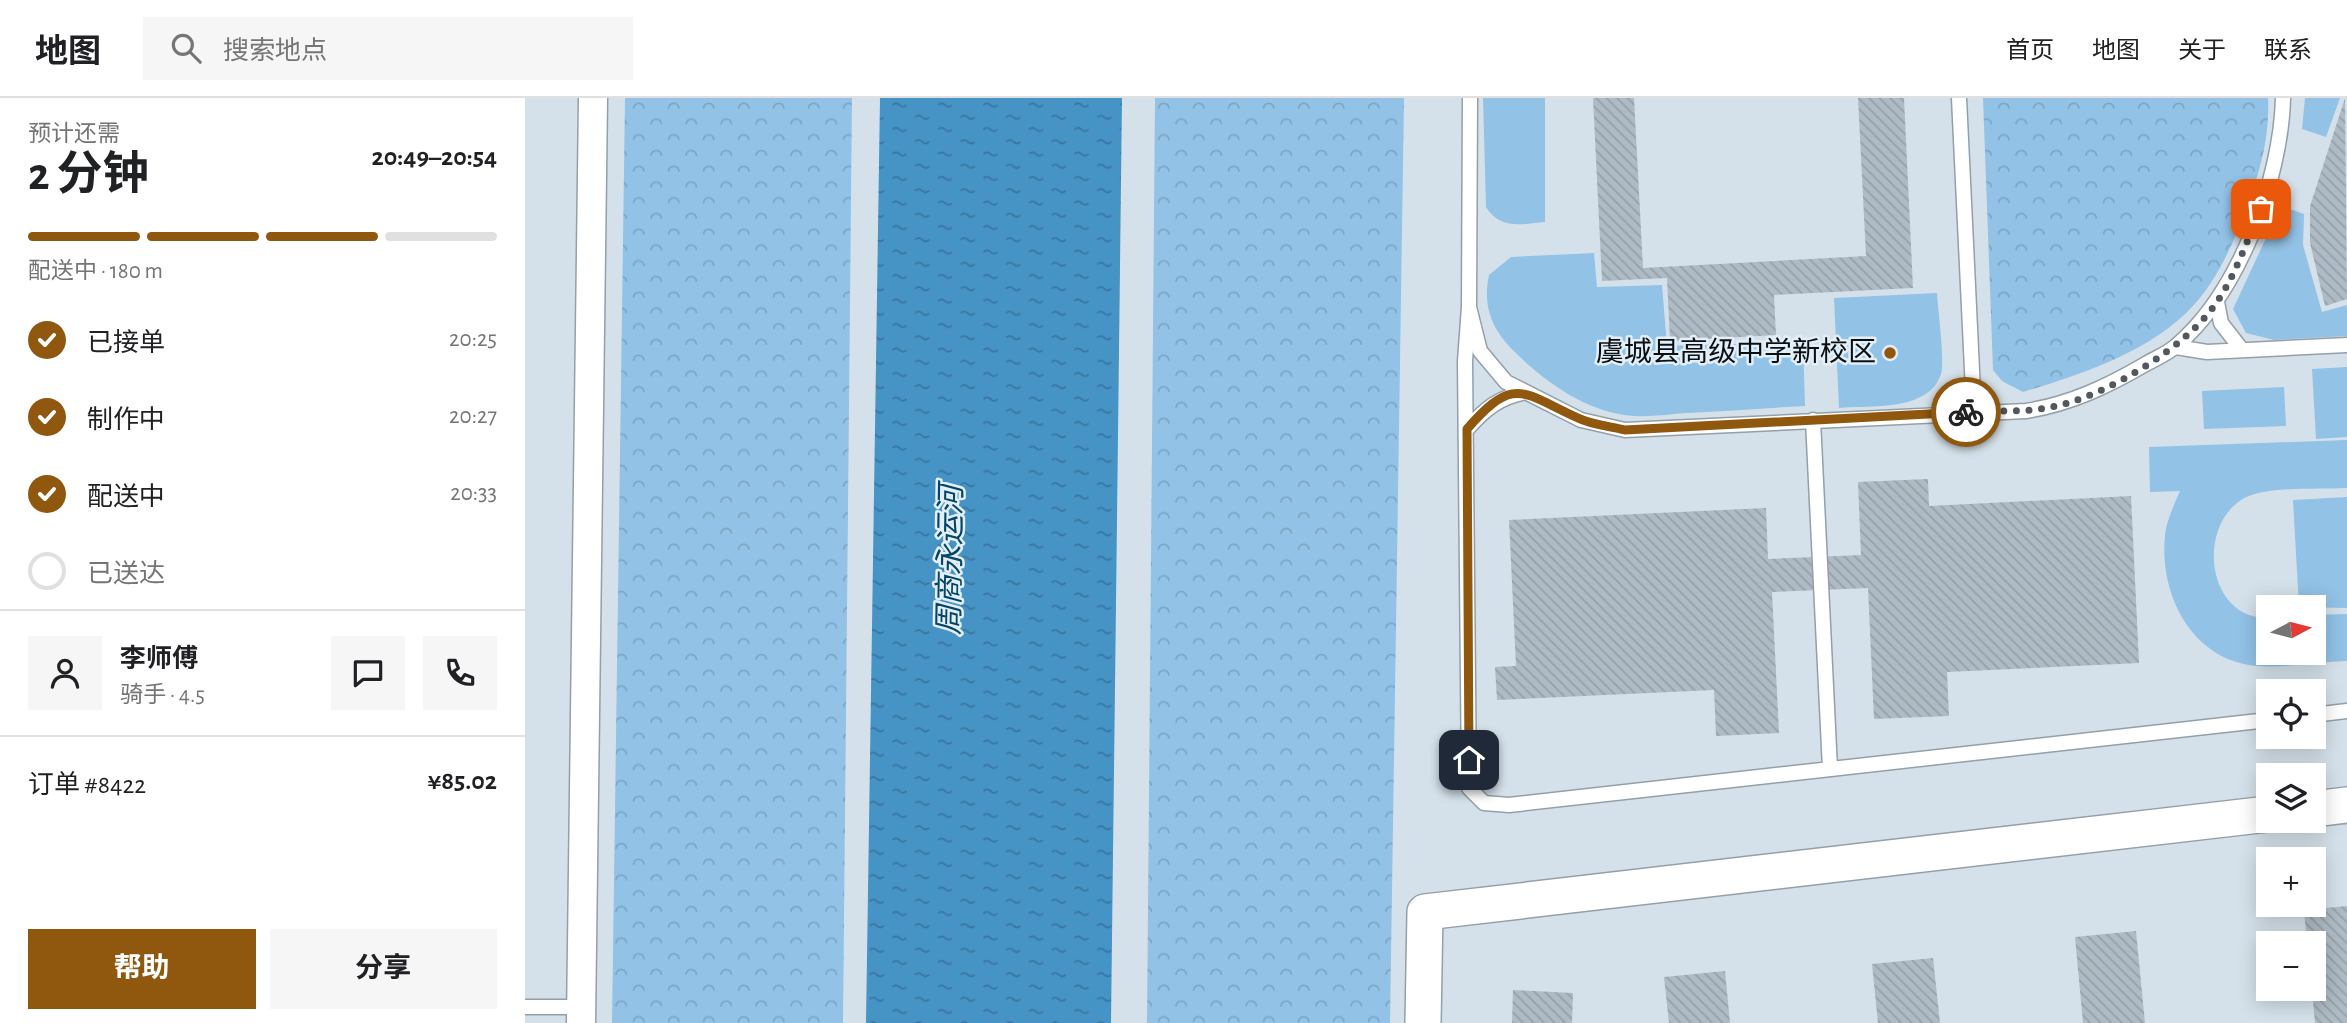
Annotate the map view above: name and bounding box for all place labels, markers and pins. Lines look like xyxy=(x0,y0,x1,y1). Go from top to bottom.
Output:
pin xyxy=(2231,179,2291,239)
place label: 虞城县高级中学新校区 xyxy=(1596,337,1876,367)
marker: 虞城县高级中学新校区 xyxy=(1882,345,1898,361)
pin xyxy=(1439,730,1499,790)

